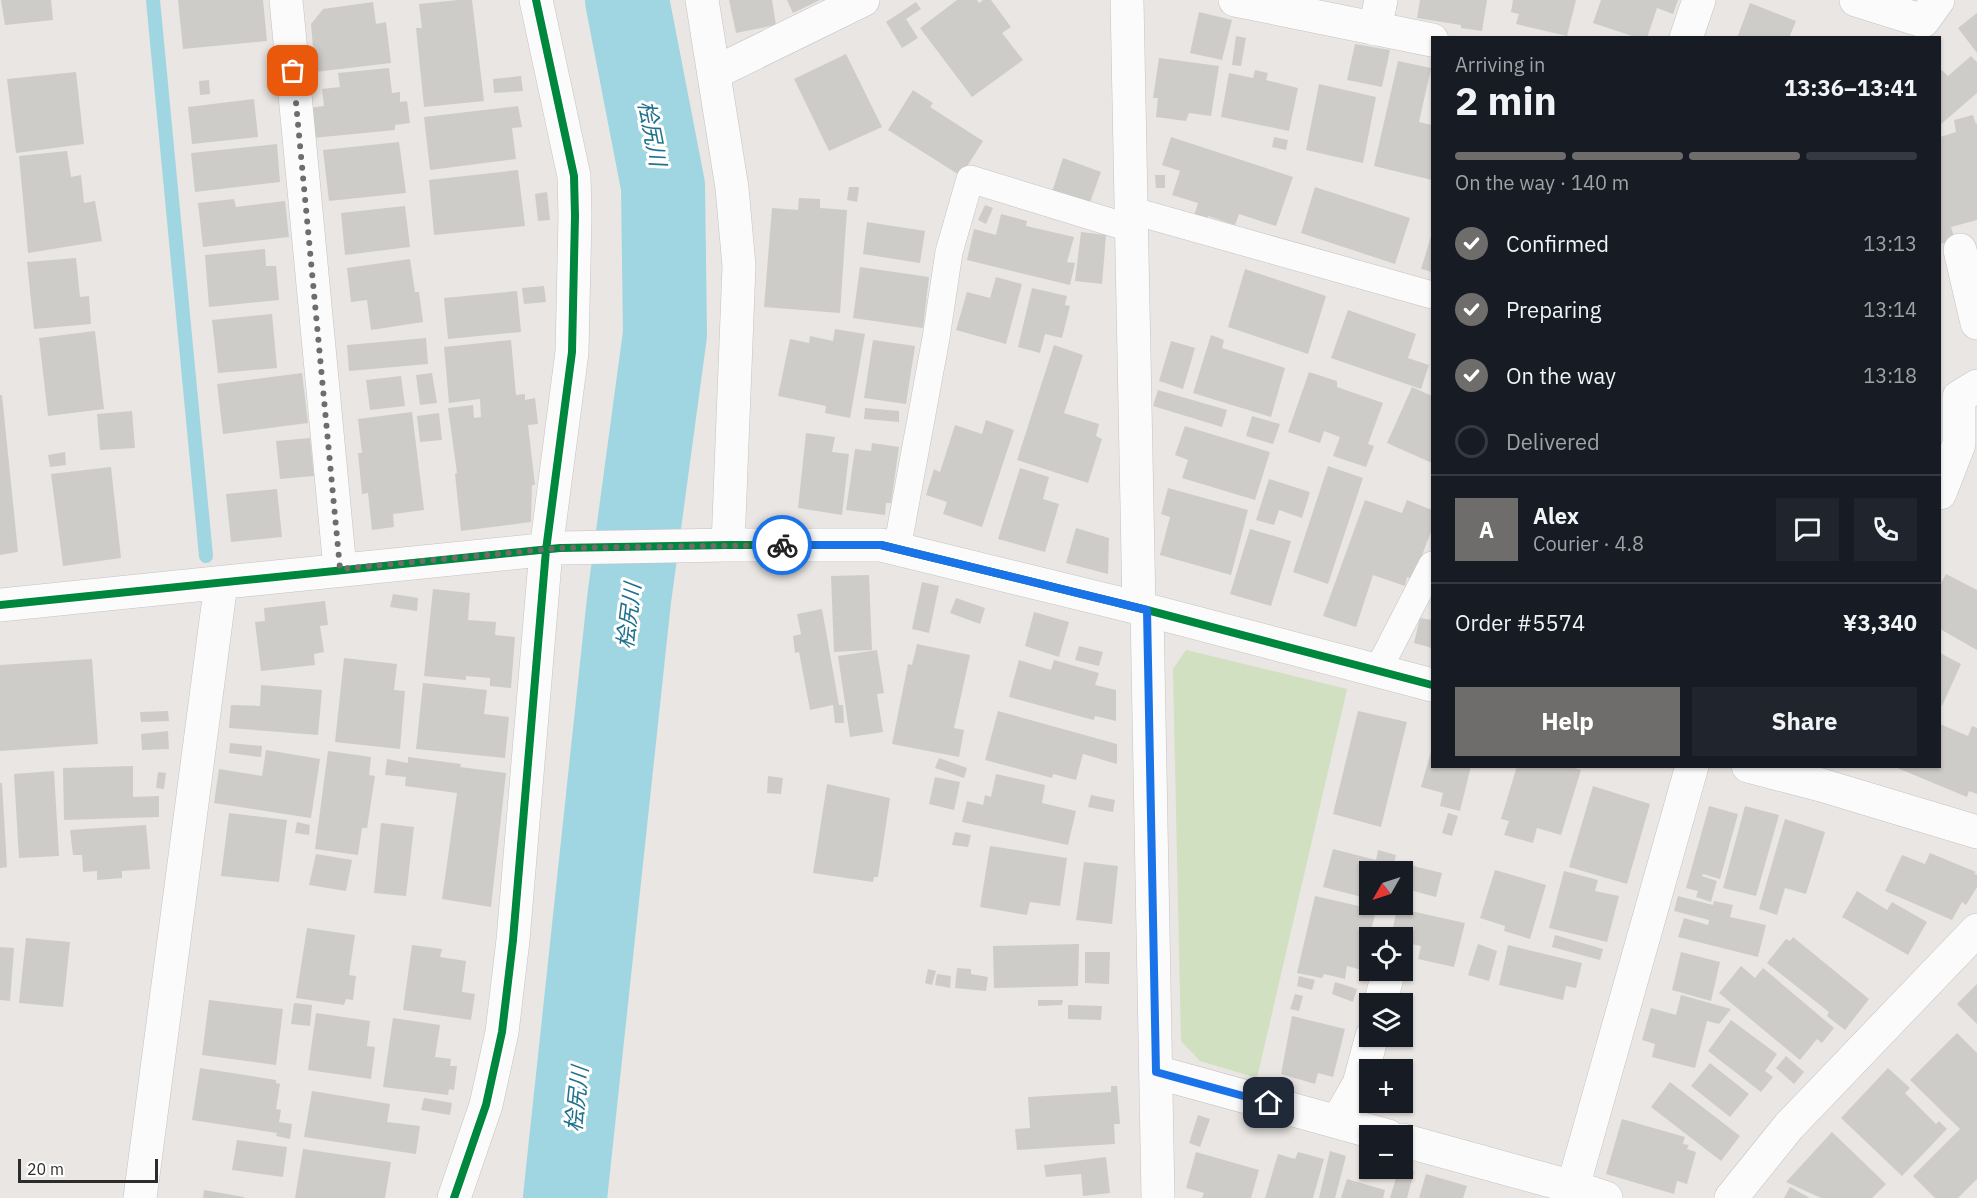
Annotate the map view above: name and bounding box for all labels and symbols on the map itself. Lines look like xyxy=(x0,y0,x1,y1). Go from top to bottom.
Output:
pin xyxy=(267,45,318,96)
water label: 桧尻川 xyxy=(632,98,674,170)
courier xyxy=(752,515,812,575)
water label: 桧尻川 xyxy=(610,580,647,651)
north arrow xyxy=(1359,861,1413,915)
water label: 桧尻川 xyxy=(558,1063,594,1133)
pin xyxy=(1243,1077,1294,1128)
scale bar xyxy=(18,1156,158,1184)

